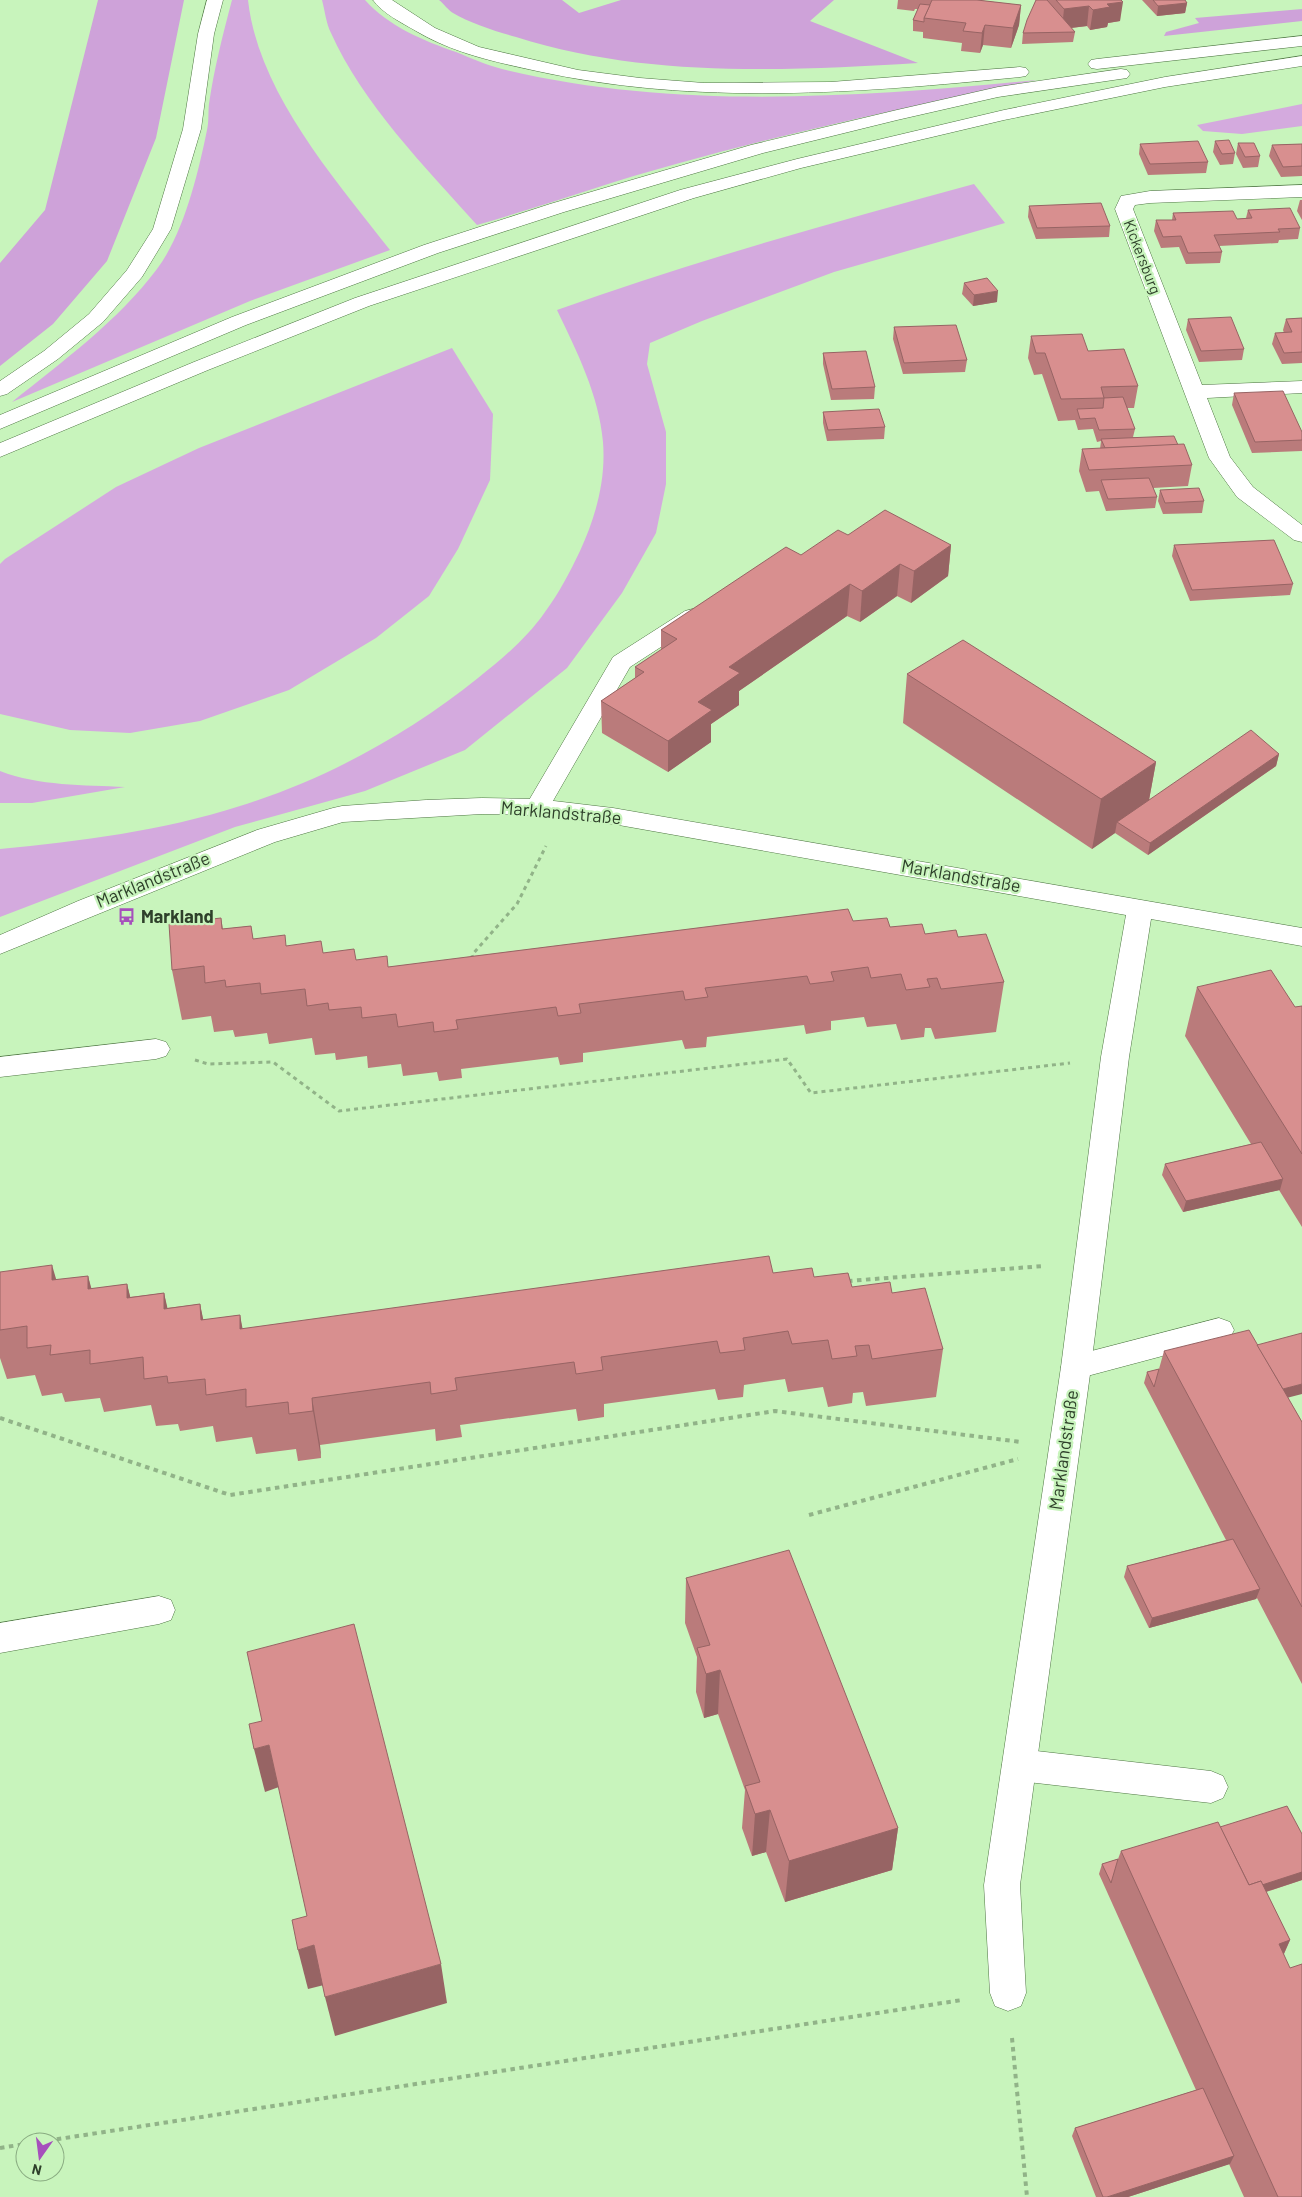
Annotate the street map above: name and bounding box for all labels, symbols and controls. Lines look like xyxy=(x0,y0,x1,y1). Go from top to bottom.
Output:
street label: Kickersburg xyxy=(1121,217,1165,296)
street label: Marklandstraße xyxy=(500,796,622,828)
street label: Marklandstraße xyxy=(92,846,213,912)
street label: Marklandstraße xyxy=(900,854,1023,896)
place label: Markland xyxy=(141,905,214,927)
bus stop icon: Markland xyxy=(117,907,137,927)
street label: Marklandstraße xyxy=(1044,1388,1082,1511)
north arrow xyxy=(15,2132,65,2182)
text: N xyxy=(30,2161,43,2179)

